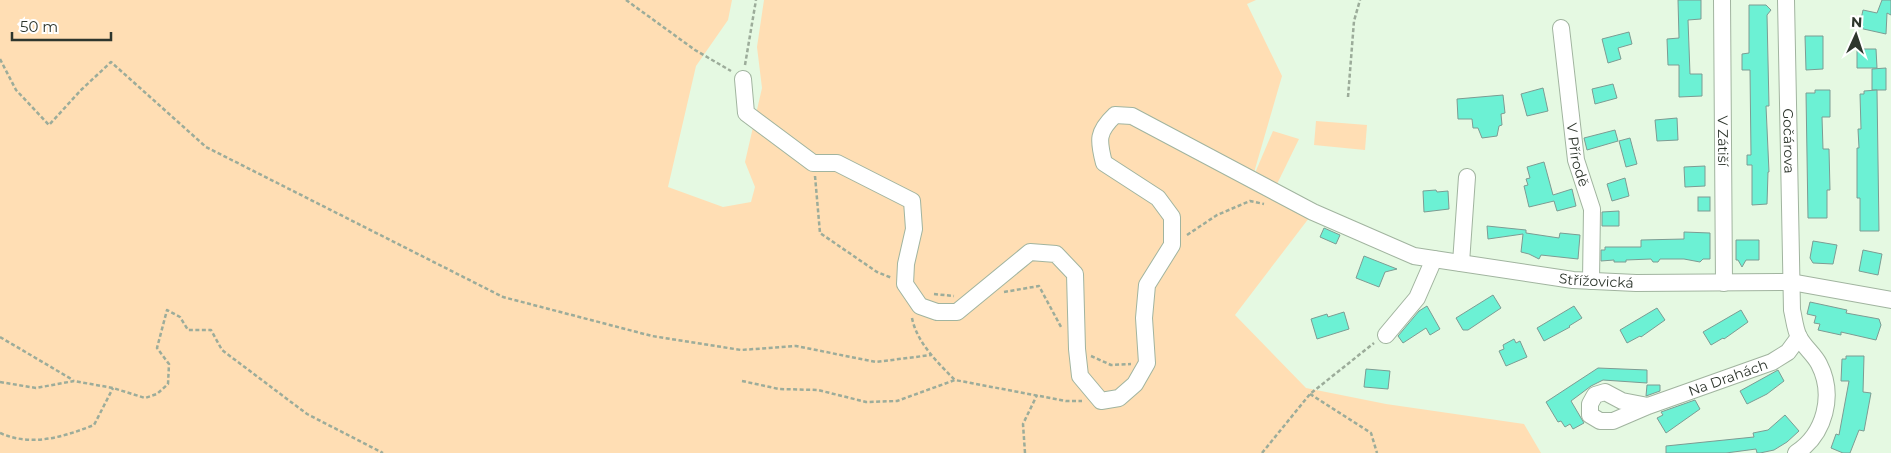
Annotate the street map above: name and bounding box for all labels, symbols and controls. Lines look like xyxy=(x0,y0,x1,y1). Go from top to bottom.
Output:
scale bar xyxy=(12,10,111,42)
north arrow xyxy=(1831,10,1881,60)
text: N xyxy=(1851,13,1863,31)
text: 50 m xyxy=(20,17,58,36)
street label: Gočárova xyxy=(1779,108,1798,174)
street label: V Zátiší xyxy=(1714,115,1732,168)
street label: V Přírodě xyxy=(1563,122,1593,189)
street label: Střížovická xyxy=(1558,269,1634,292)
street label: Na Drahách xyxy=(1686,355,1770,400)

